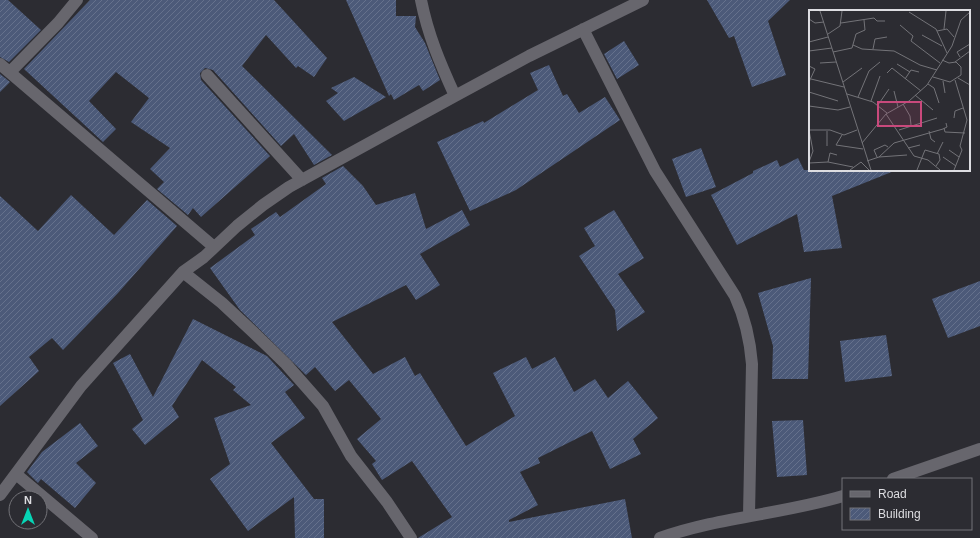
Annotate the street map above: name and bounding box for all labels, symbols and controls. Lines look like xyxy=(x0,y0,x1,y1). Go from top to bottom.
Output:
inset map xyxy=(809,10,970,171)
legend xyxy=(842,478,972,530)
text: Road xyxy=(878,487,907,501)
north arrow xyxy=(8,490,48,530)
text: N xyxy=(24,494,32,506)
text: Building xyxy=(878,507,921,521)

